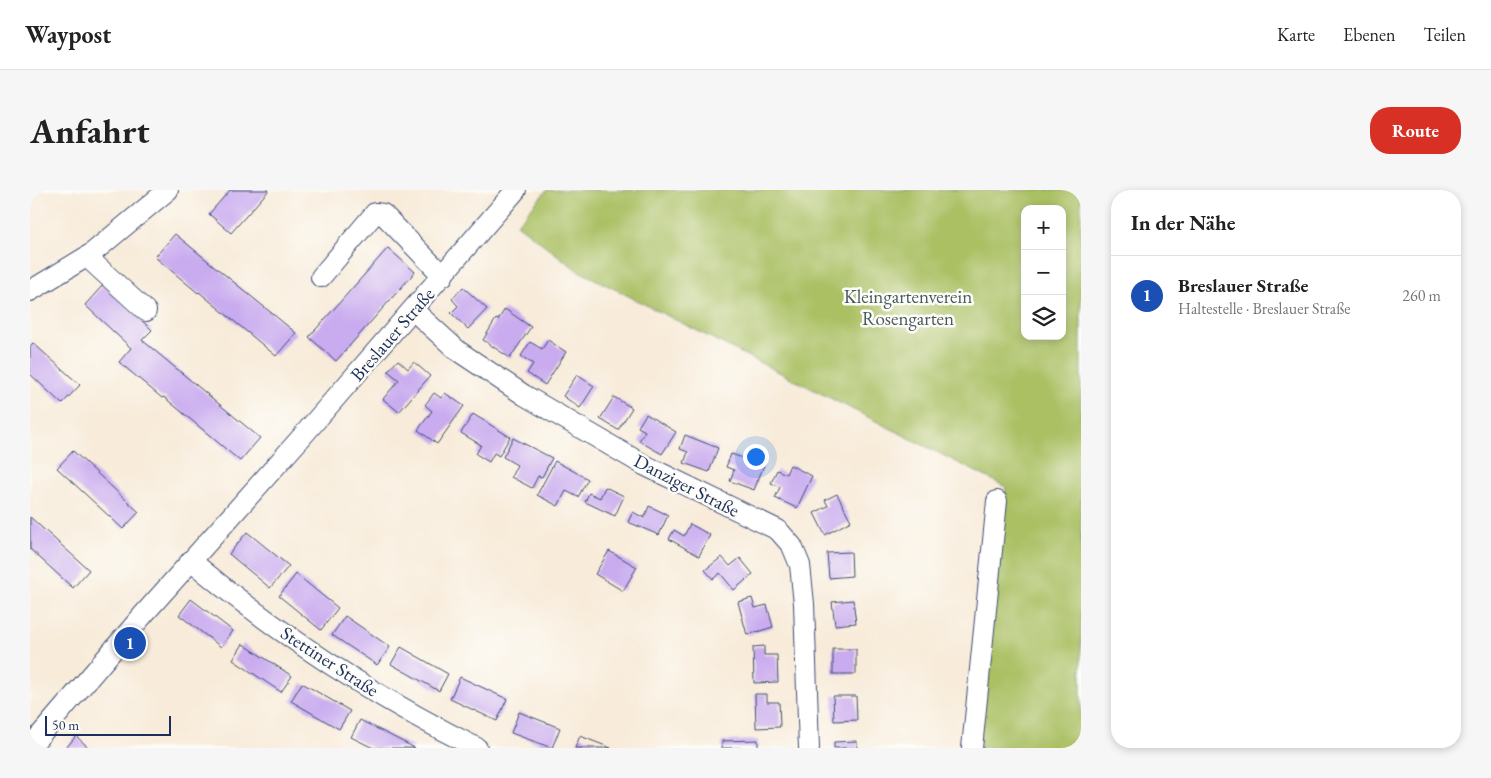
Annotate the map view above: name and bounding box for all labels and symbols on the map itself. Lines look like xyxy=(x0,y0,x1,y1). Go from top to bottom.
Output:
street label: Breslauer Straße xyxy=(345,282,440,386)
park label: Kleingartenverein Rosengarten xyxy=(844,284,972,331)
your location xyxy=(743,444,769,470)
street label: Danziger Straße xyxy=(630,448,744,523)
street label: Stettiner Straße xyxy=(276,620,384,702)
pin: 1 xyxy=(114,624,146,662)
scale bar xyxy=(45,713,171,736)

